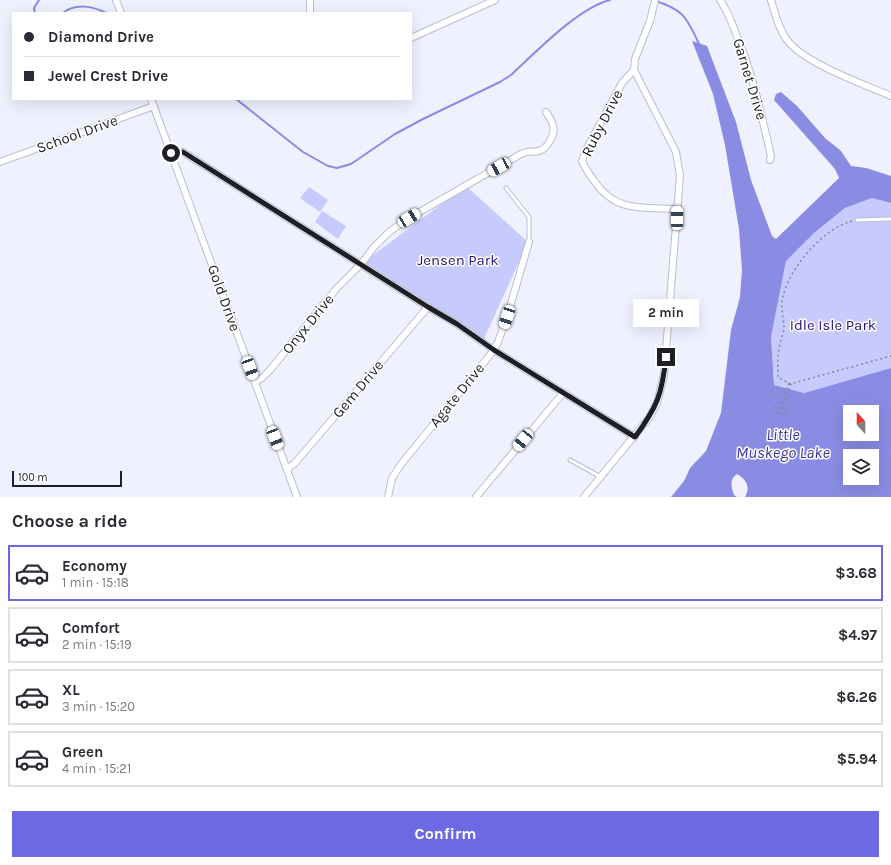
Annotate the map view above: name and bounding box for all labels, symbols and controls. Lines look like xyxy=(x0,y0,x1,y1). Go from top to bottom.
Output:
text: Diamond Drive xyxy=(48,28,154,46)
street label: Garnet Drive xyxy=(729,36,771,122)
text: Jewel Crest Drive xyxy=(48,67,168,85)
street label: Ruby Drive xyxy=(577,87,627,159)
street label: School Drive xyxy=(34,111,120,157)
route start xyxy=(162,144,180,162)
car xyxy=(486,156,512,178)
car xyxy=(671,206,683,230)
car xyxy=(396,207,422,229)
park label: Jensen Park xyxy=(417,251,499,269)
street label: Gold Drive xyxy=(204,262,244,334)
street label: Onyx Drive xyxy=(278,290,338,358)
callout: 2 min xyxy=(633,299,699,327)
car xyxy=(498,304,516,330)
text: 2 min xyxy=(648,305,684,320)
park label: Idle Isle Park xyxy=(790,316,876,334)
route end xyxy=(657,348,675,366)
car xyxy=(240,355,260,381)
street label: Gem Drive xyxy=(329,356,387,422)
street label: Agate Drive xyxy=(426,359,488,431)
north arrow xyxy=(843,405,879,441)
map controls xyxy=(843,405,879,485)
car xyxy=(265,425,285,451)
water label: Little Muskego Lake xyxy=(736,425,830,462)
car xyxy=(511,427,535,453)
button: layers xyxy=(843,449,879,485)
scale bar xyxy=(12,469,122,488)
text: 100 m xyxy=(18,471,48,484)
text: Choose a ride xyxy=(12,510,127,532)
icon: car xyxy=(14,555,50,591)
text: Economy xyxy=(62,557,127,575)
text: $3.68 xyxy=(835,564,877,582)
text: 1 min · 15:18 xyxy=(62,575,129,590)
icon: car xyxy=(14,617,50,653)
text: Comfort xyxy=(62,619,120,637)
text: $4.97 xyxy=(838,626,877,644)
text: 2 min · 15:19 xyxy=(62,637,131,652)
icon: car xyxy=(14,679,50,715)
text: XL xyxy=(62,681,80,699)
text: $6.26 xyxy=(836,688,877,706)
text: 3 min · 15:20 xyxy=(62,699,135,714)
icon: car xyxy=(14,741,50,777)
text: Green xyxy=(62,743,103,761)
text: $5.94 xyxy=(837,750,877,768)
text: 4 min · 15:21 xyxy=(62,761,131,776)
button: Confirm xyxy=(12,811,879,857)

